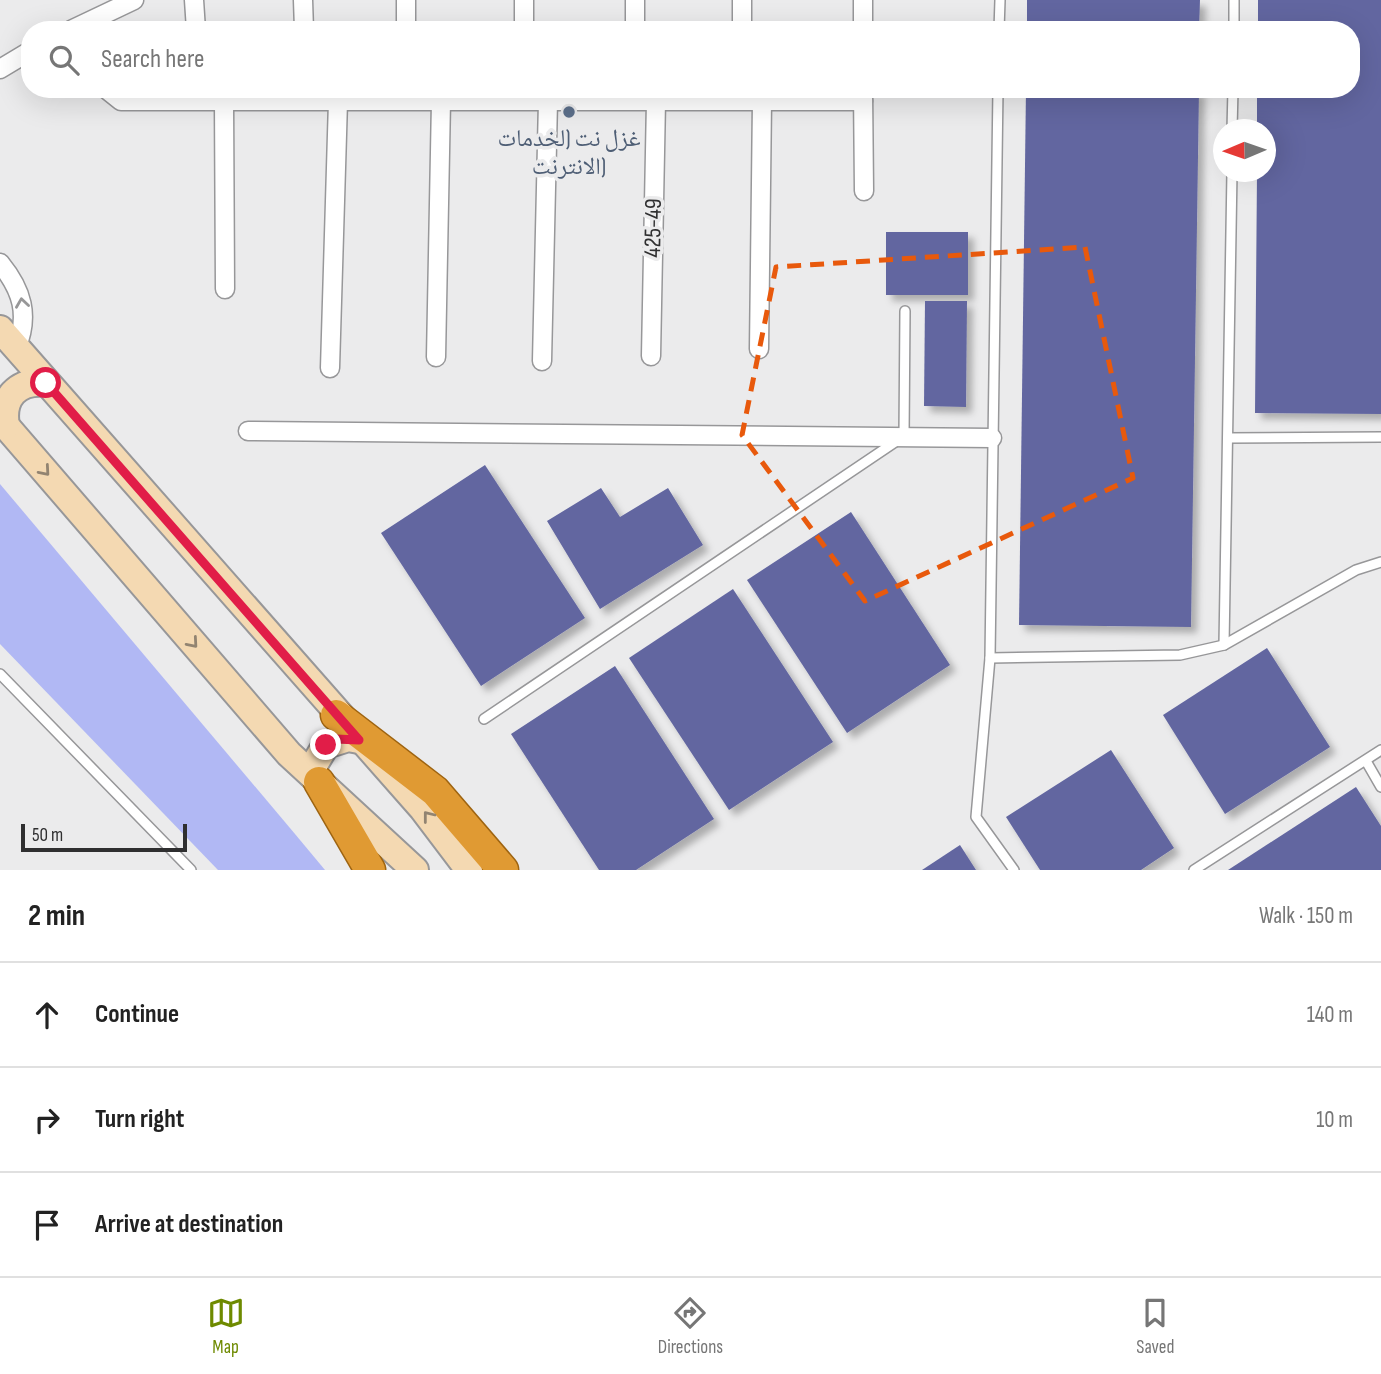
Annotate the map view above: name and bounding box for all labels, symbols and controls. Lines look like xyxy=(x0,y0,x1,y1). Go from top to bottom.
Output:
search box xyxy=(21,21,1360,98)
icon: search xyxy=(45,41,83,79)
text: Search here xyxy=(101,44,204,75)
marker: غزل نت (لخدمات الانترنت) xyxy=(561,104,577,120)
north arrow xyxy=(1213,119,1276,182)
place label: غزل نت (لخدمات الانترنت) xyxy=(497,124,641,181)
street label: 425-49 xyxy=(638,198,668,258)
one-way arrow xyxy=(14,297,29,309)
route start xyxy=(30,367,61,398)
one-way arrow xyxy=(37,463,49,476)
one-way arrow xyxy=(185,635,197,648)
route end xyxy=(310,729,341,760)
one-way arrow xyxy=(423,811,436,824)
scale bar xyxy=(21,821,187,853)
text: 50 m xyxy=(32,824,63,847)
text: 2 min xyxy=(28,898,85,934)
text: Walk · 150 m xyxy=(1259,902,1353,930)
icon: ahead xyxy=(28,996,66,1034)
text: Continue xyxy=(95,999,179,1030)
text: 140 m xyxy=(1307,1001,1353,1029)
icon: right xyxy=(28,1101,66,1139)
text: Turn right xyxy=(95,1104,184,1135)
text: 10 m xyxy=(1316,1106,1353,1134)
icon: arrive xyxy=(28,1206,66,1244)
text: Arrive at destination xyxy=(95,1209,283,1240)
tab: Map xyxy=(207,1294,245,1359)
tab: Directions xyxy=(658,1294,723,1359)
tab: Saved xyxy=(1136,1294,1174,1359)

